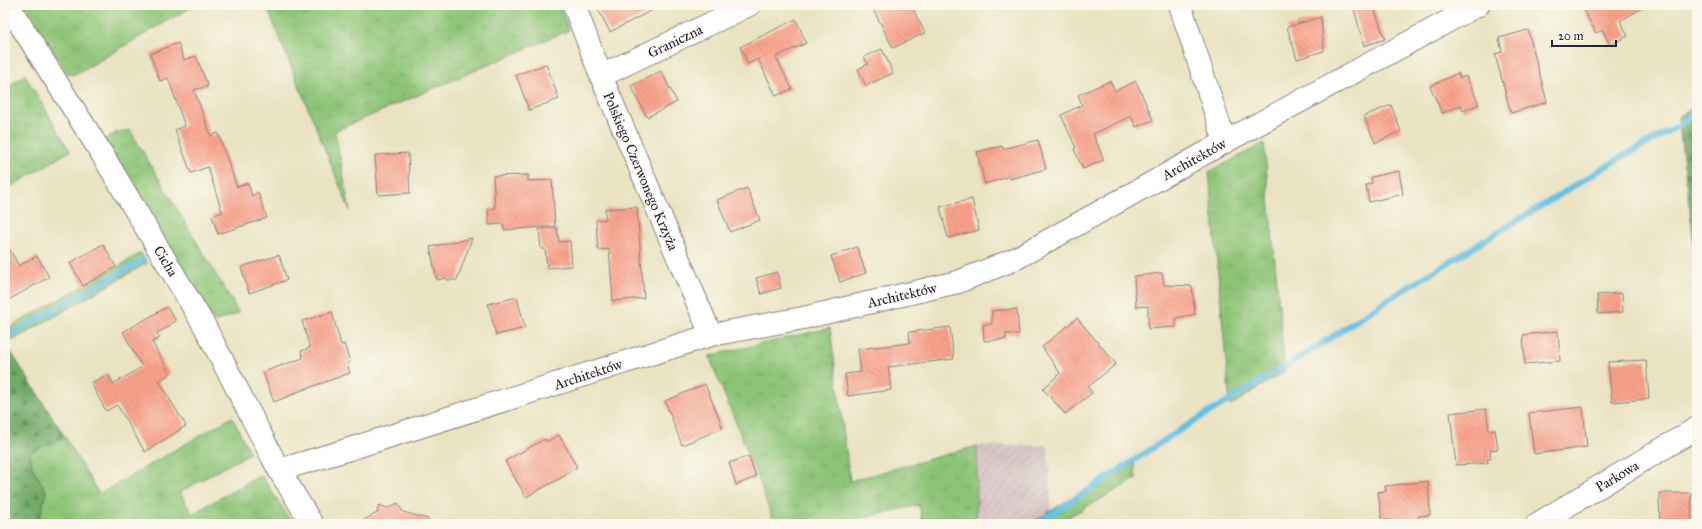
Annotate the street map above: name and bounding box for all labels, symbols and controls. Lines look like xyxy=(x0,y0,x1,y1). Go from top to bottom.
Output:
street label: Graniczna xyxy=(645,21,705,62)
scale bar xyxy=(1552,22,1616,48)
text: 20 m xyxy=(1558,29,1584,43)
street label: Polskiego Czerwonego Krzyża xyxy=(599,89,682,253)
street label: Architektów xyxy=(1158,135,1230,184)
street label: Cicha xyxy=(150,243,181,280)
street label: Architektów xyxy=(865,279,939,312)
street label: Architektów xyxy=(551,355,625,394)
street label: Parkowa xyxy=(1593,457,1642,496)

